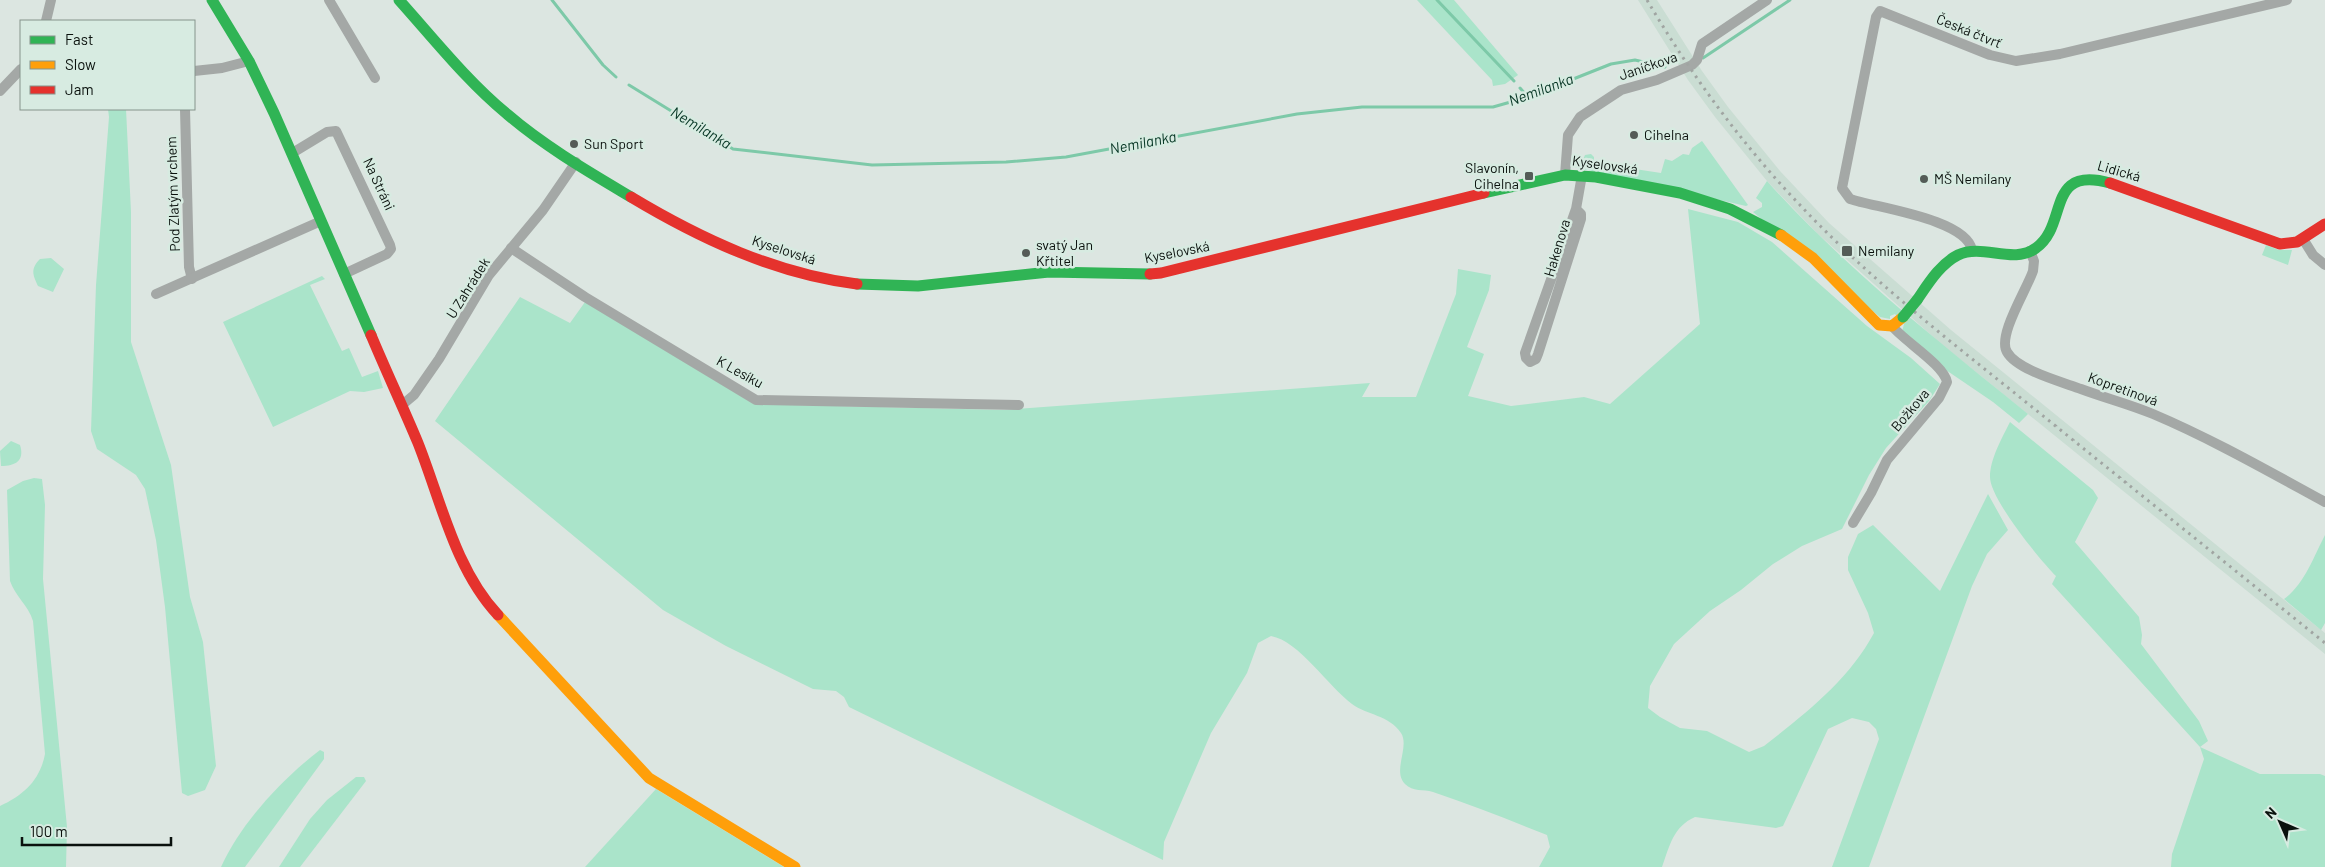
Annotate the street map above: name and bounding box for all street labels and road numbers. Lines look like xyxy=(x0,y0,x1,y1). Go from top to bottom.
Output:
street label: Česká čtvrť xyxy=(1934,10,2005,52)
street label: Janíčkova xyxy=(1616,48,1679,83)
street label: Pod Zlatým vrchem xyxy=(162,136,183,252)
street label: Kyselovská xyxy=(1571,151,1639,178)
street label: Na Stráni xyxy=(360,155,399,213)
street label: Lidická xyxy=(2096,156,2143,185)
street label: Hakenova xyxy=(1540,217,1573,279)
street label: Kyselovská xyxy=(750,231,818,268)
street label: Kyselovská xyxy=(1143,237,1211,266)
street label: U Zahrádek xyxy=(442,254,493,321)
street label: K Lesíku xyxy=(714,352,767,391)
street label: Kopretinová xyxy=(2086,368,2160,409)
street label: Božkova xyxy=(1887,385,1932,434)

